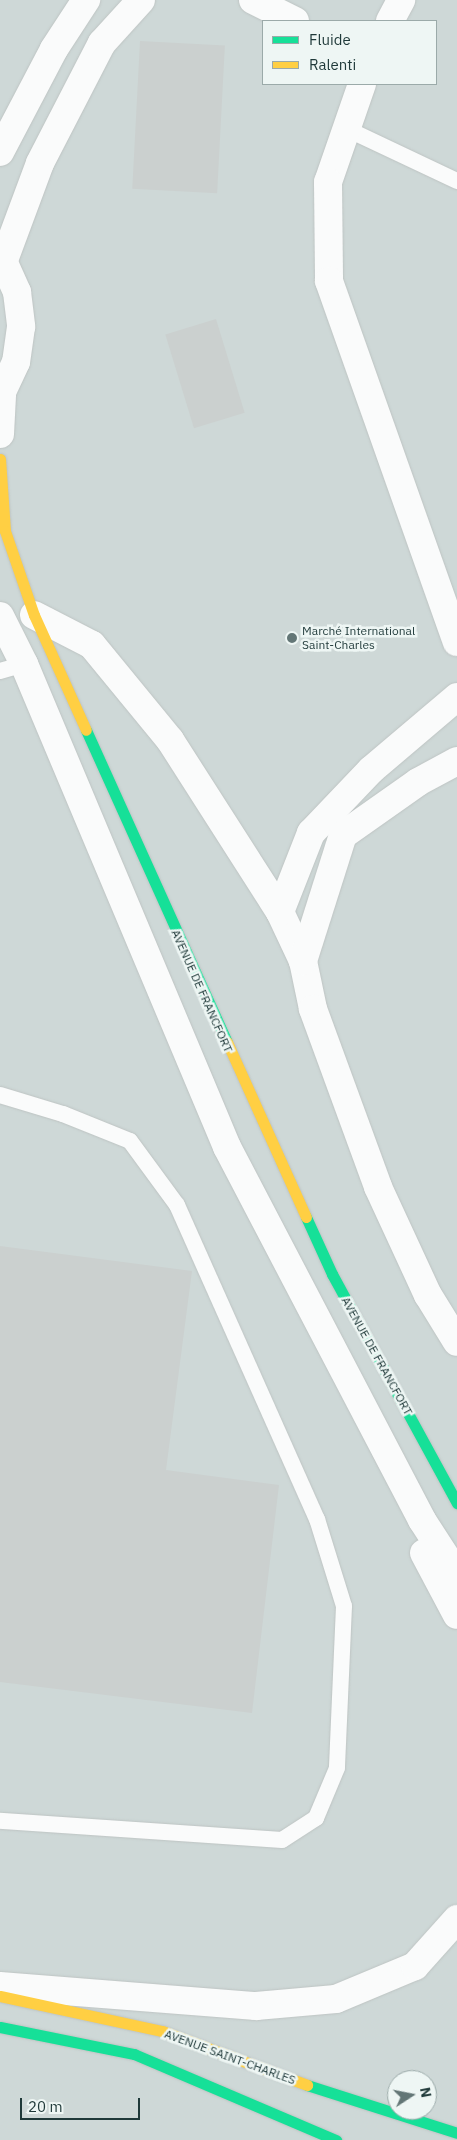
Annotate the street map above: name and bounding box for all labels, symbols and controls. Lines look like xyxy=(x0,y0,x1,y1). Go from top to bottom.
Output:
legend xyxy=(262,20,437,85)
text: Fluide xyxy=(309,30,351,49)
text: Ralenti xyxy=(309,55,356,74)
place label: Marché International Saint-Charles xyxy=(302,624,415,652)
marker: Marché International Saint-Charles xyxy=(286,632,298,644)
street label: AVENUE DE FRANCFORT xyxy=(168,927,236,1055)
street label: AVENUE DE FRANCFORT xyxy=(338,1294,416,1418)
street label: AVENUE SAINT-CHARLES xyxy=(163,2027,297,2087)
north arrow xyxy=(387,2070,437,2120)
text: N xyxy=(416,2086,436,2099)
scale bar xyxy=(22,2088,142,2120)
text: 20 m xyxy=(28,2097,63,2116)

